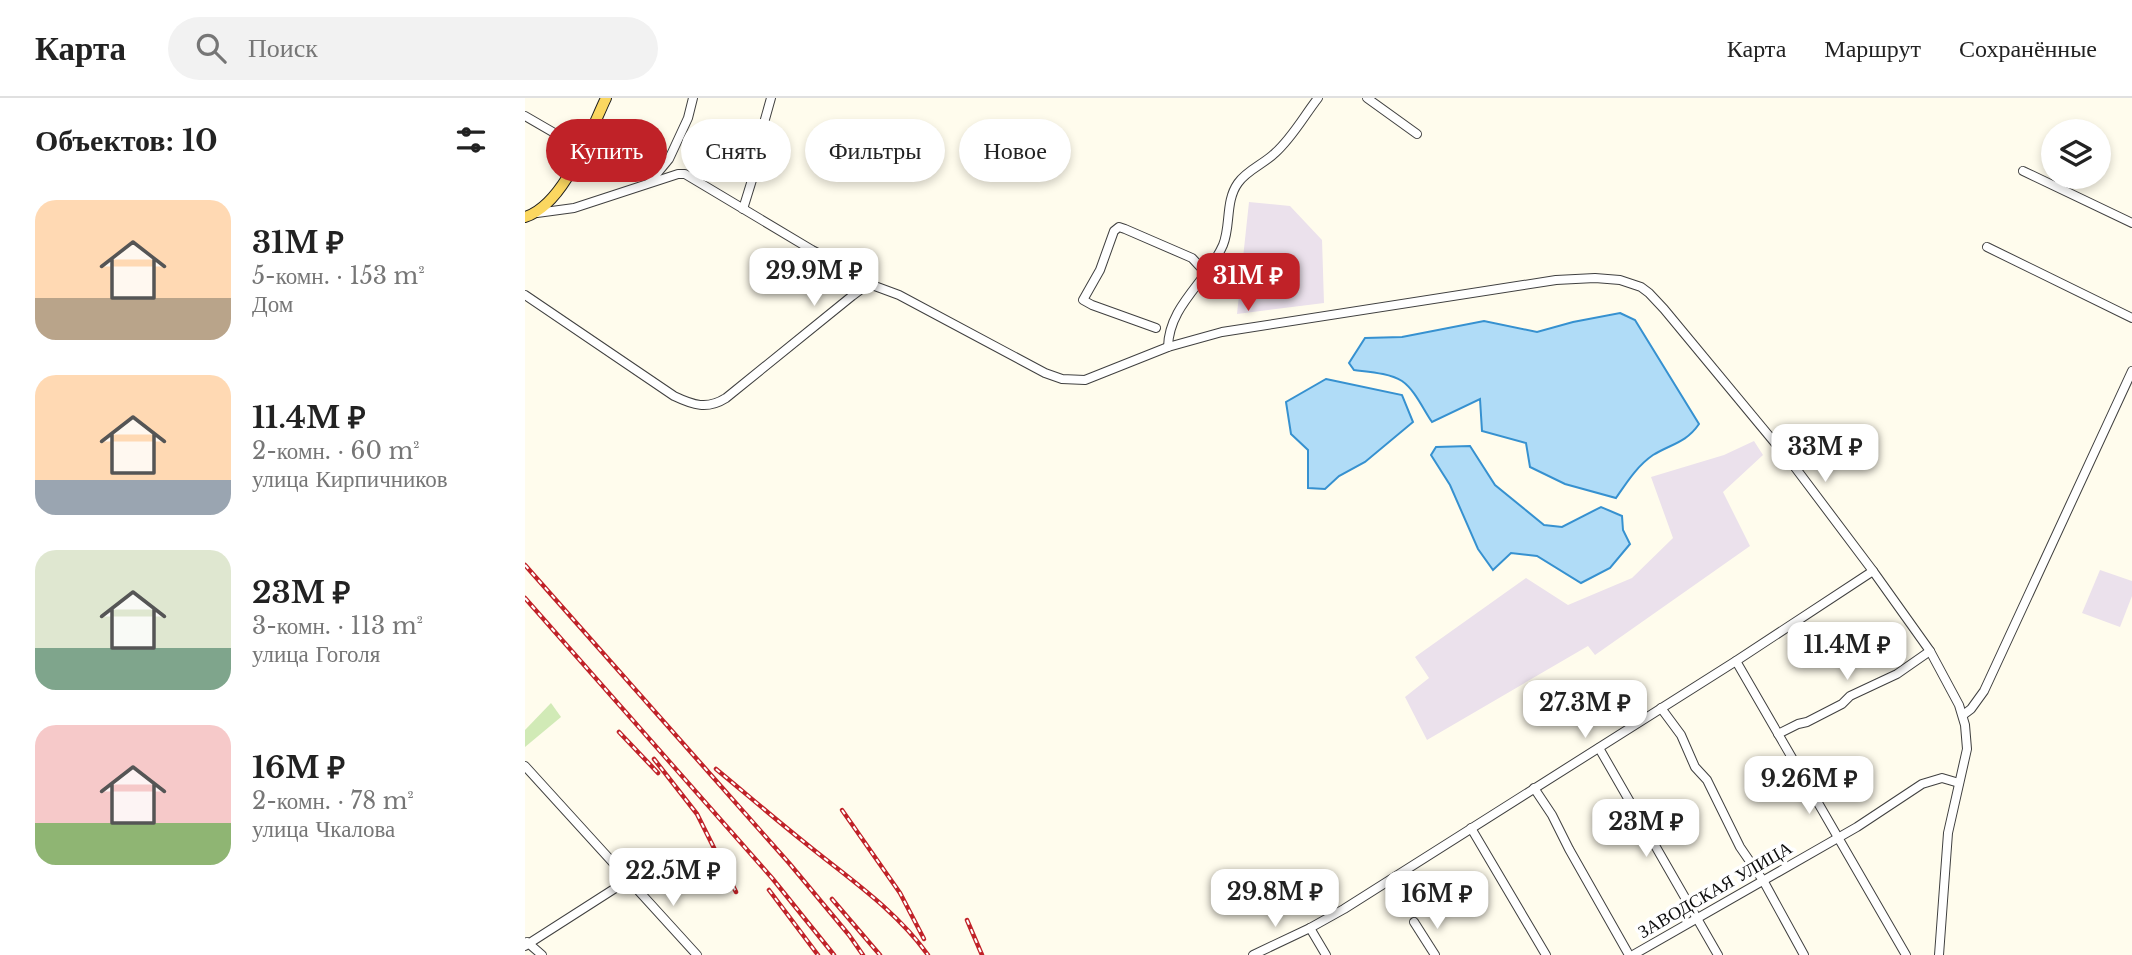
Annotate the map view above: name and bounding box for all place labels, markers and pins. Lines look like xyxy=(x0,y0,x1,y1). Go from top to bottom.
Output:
pin: 29.9M ₽ xyxy=(749,248,879,308)
pin: 31M ₽ xyxy=(1199,254,1297,313)
pin: 33M ₽ xyxy=(1776,424,1874,484)
pin: 11.4M ₽ xyxy=(1782,622,1912,682)
pin: 27.3M ₽ xyxy=(1520,680,1650,740)
pin: 9.26M ₽ xyxy=(1744,756,1874,816)
pin: 23M ₽ xyxy=(1597,800,1695,859)
pin: 22.5M ₽ xyxy=(608,848,738,908)
pin: 29.8M ₽ xyxy=(1210,870,1340,929)
pin: 16M ₽ xyxy=(1388,872,1486,931)

